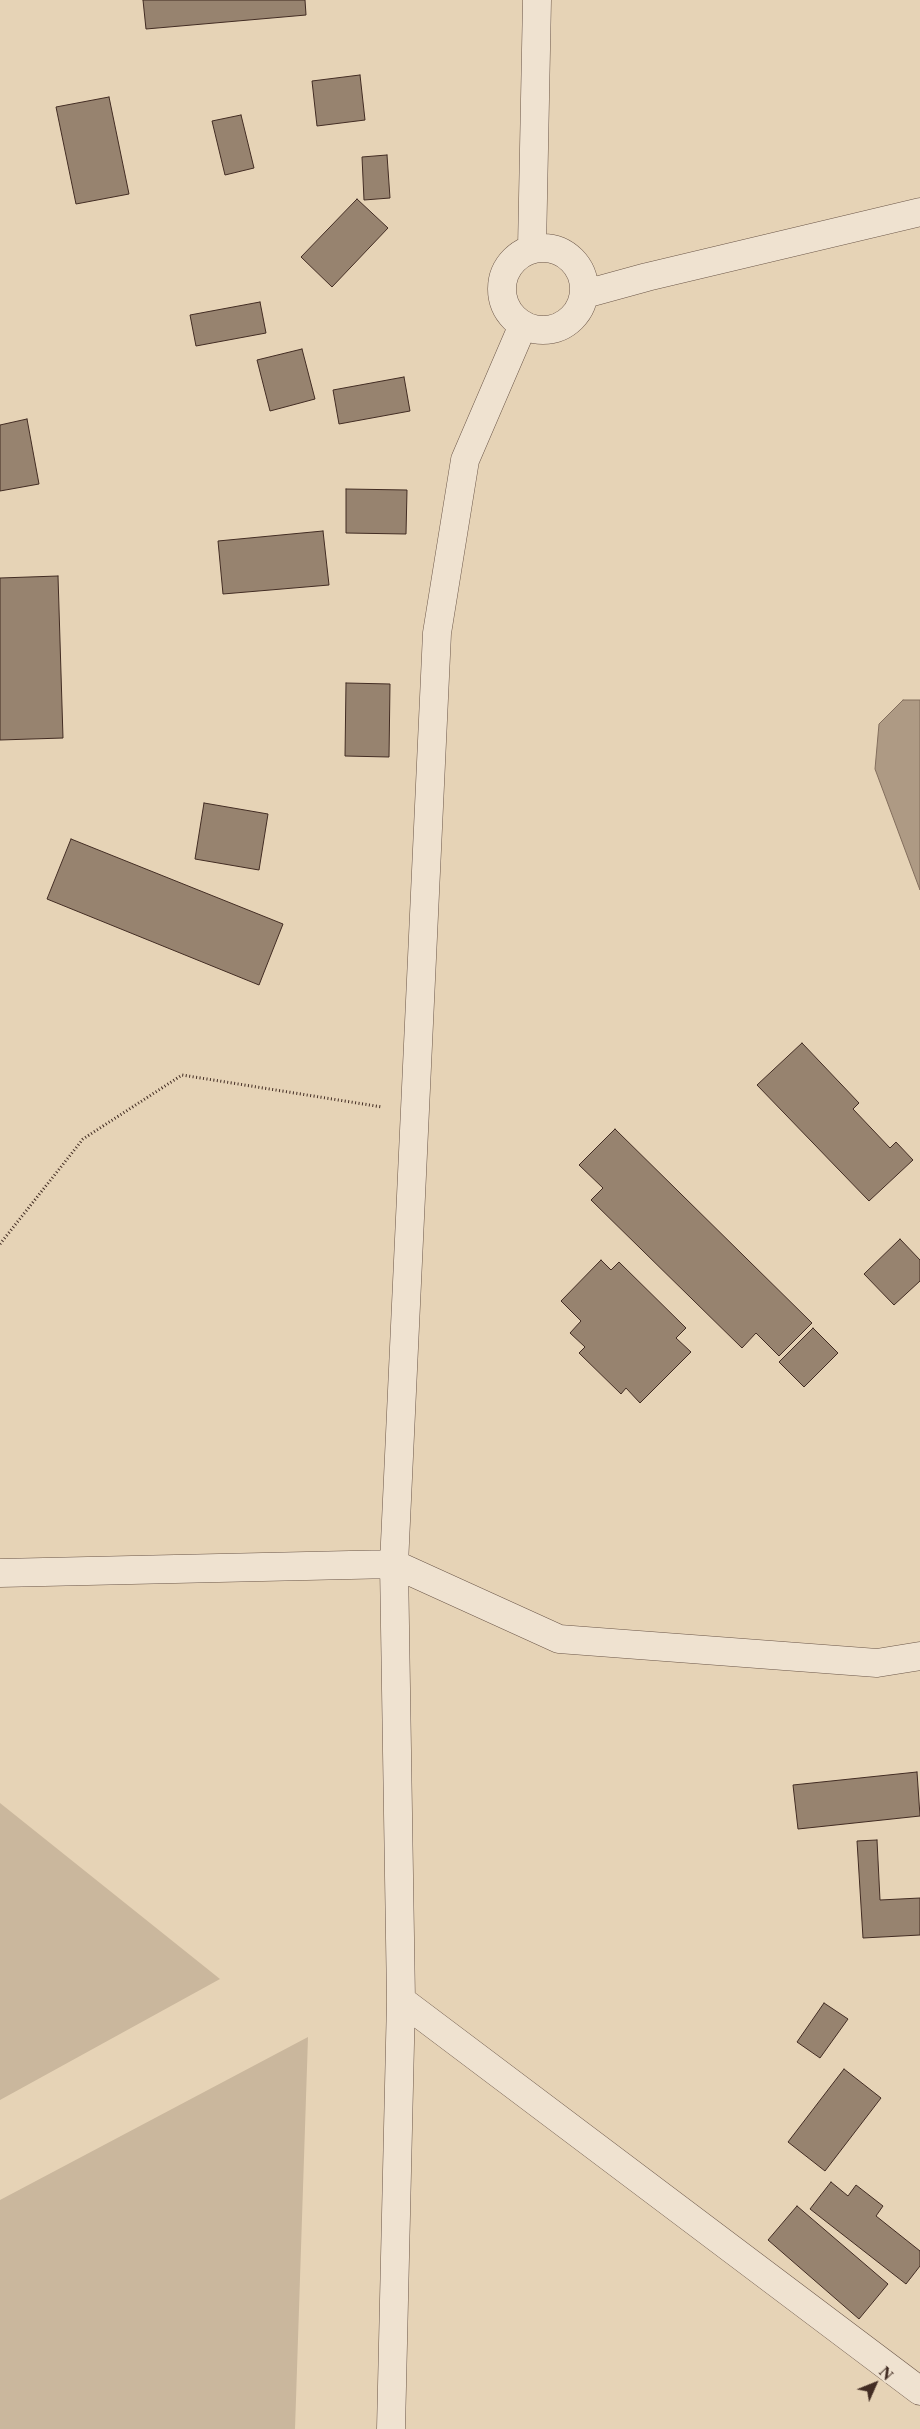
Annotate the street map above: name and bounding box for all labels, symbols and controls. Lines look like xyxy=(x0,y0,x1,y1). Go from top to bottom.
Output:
north arrow xyxy=(850,2359,900,2409)
text: N xyxy=(875,2363,896,2384)

